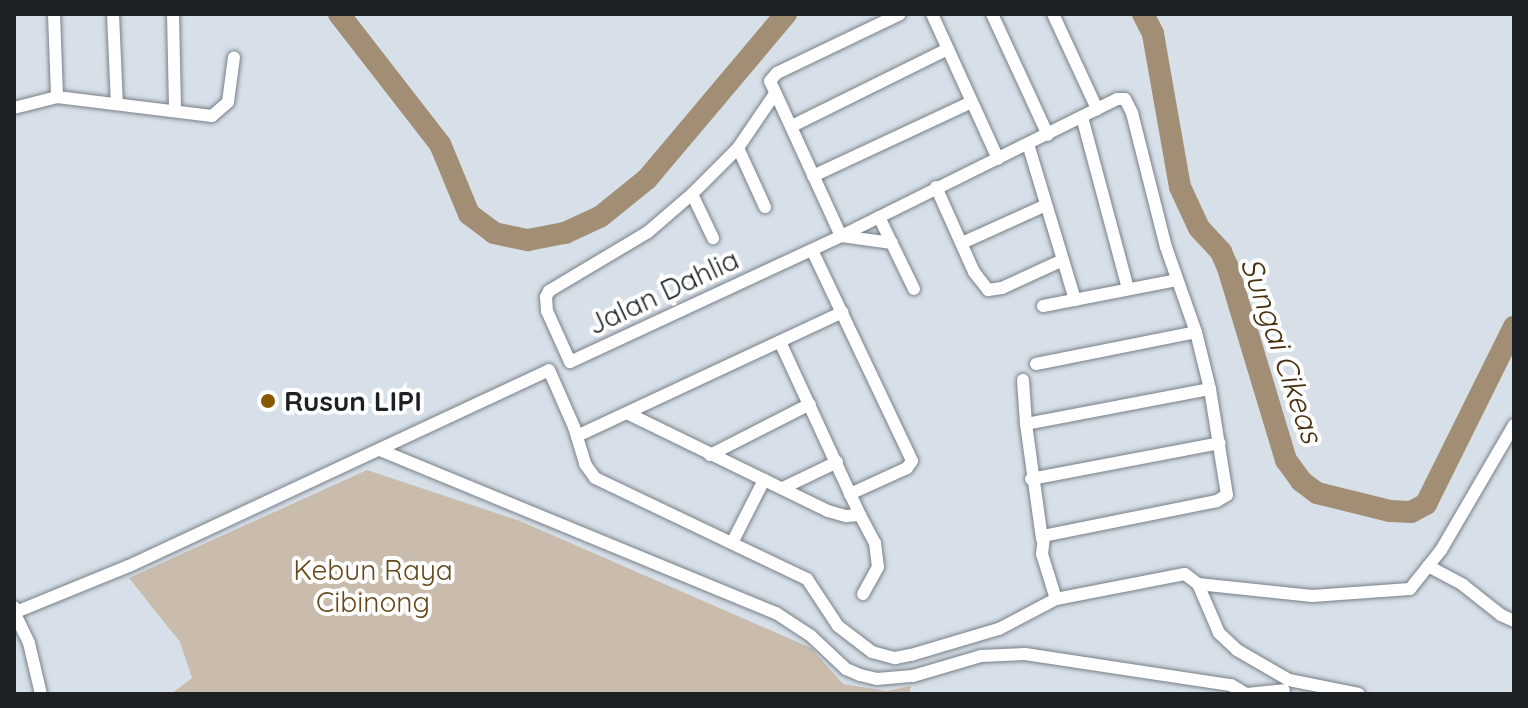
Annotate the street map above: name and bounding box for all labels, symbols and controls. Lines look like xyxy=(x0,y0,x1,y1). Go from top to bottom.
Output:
street label: Jalan Dahlia xyxy=(582,242,744,342)
water label: Sungai Cikeas xyxy=(1234,253,1330,447)
place label: Rusun LIPI xyxy=(284,384,422,418)
marker: Rusun LIPI xyxy=(259,392,277,410)
park label: Kebun Raya Cibinong xyxy=(293,553,453,619)

